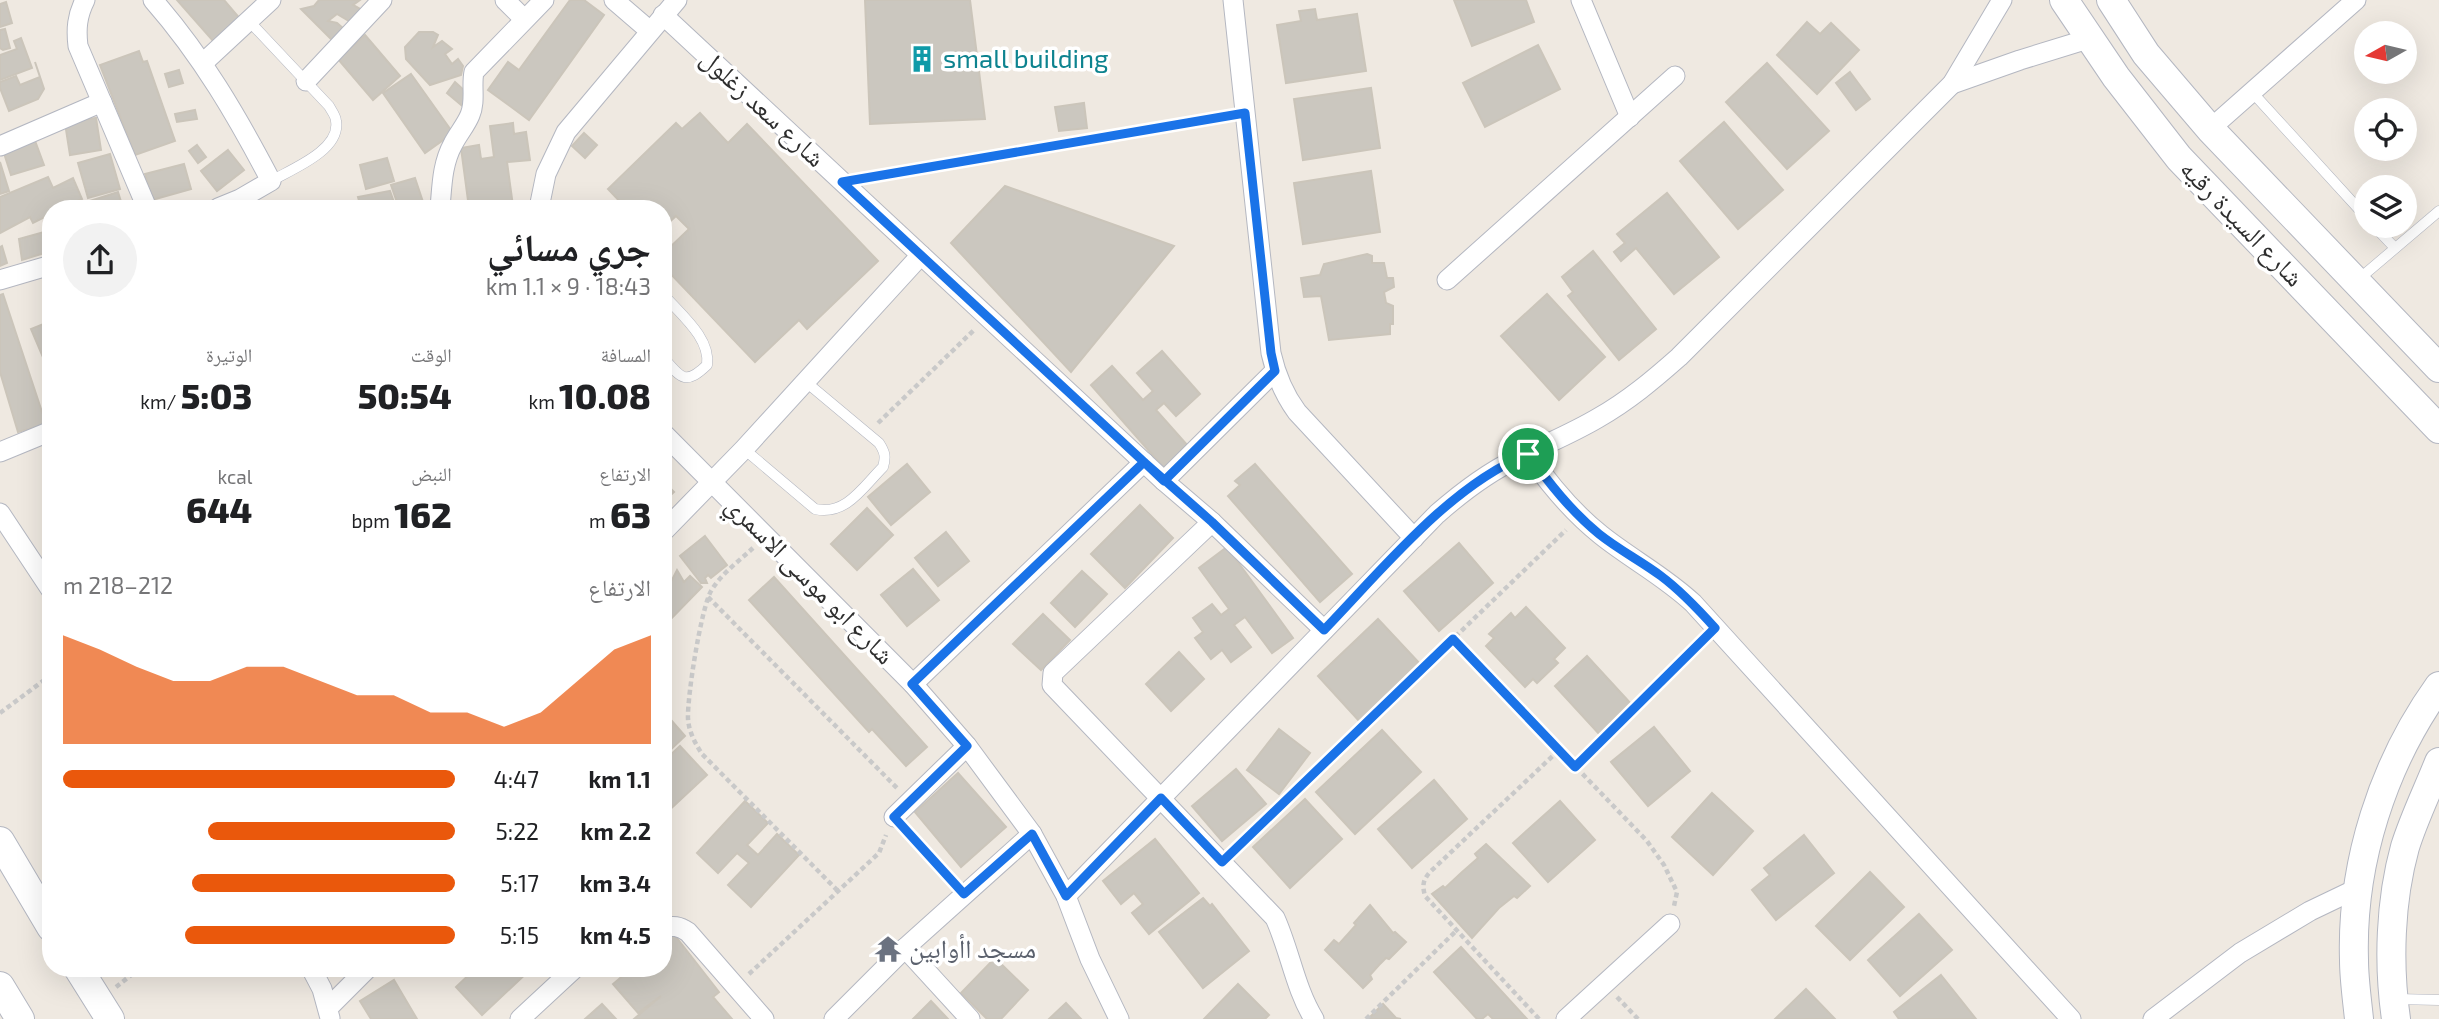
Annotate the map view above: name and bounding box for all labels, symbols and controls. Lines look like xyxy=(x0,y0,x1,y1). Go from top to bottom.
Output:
north arrow xyxy=(2354,21,2417,84)
map controls xyxy=(2354,21,2417,238)
street label: شارع سعد زغلول xyxy=(694,42,833,174)
place label: small building xyxy=(943,42,1109,73)
building icon: small building xyxy=(907,44,937,74)
button: locate xyxy=(2354,98,2417,161)
street label: شارع السيدة رقيه xyxy=(2173,152,2311,293)
button: layers xyxy=(2354,175,2417,238)
button: share xyxy=(63,223,137,297)
text: جري مسائي xyxy=(487,223,651,269)
text: 18:43 · 9 × 1.1 km xyxy=(486,272,651,300)
text: الوتيرة xyxy=(206,343,252,366)
text: الوقت xyxy=(411,343,452,366)
text: المسافة xyxy=(601,343,651,366)
text: 5:03 xyxy=(181,374,252,416)
text: 50:54 xyxy=(358,374,452,416)
text: 10.08 xyxy=(559,374,651,416)
text: /km xyxy=(140,390,181,413)
text: km xyxy=(528,390,559,413)
pin xyxy=(1498,424,1558,484)
icon: arrive xyxy=(1509,435,1547,473)
text: النبض xyxy=(411,462,452,485)
text: الارتفاع xyxy=(599,462,651,485)
text: kcal xyxy=(218,465,252,488)
text: 644 xyxy=(186,488,252,530)
street label: شارع ابو موسى الاسمري xyxy=(716,488,902,674)
text: 162 xyxy=(394,493,452,535)
text: 63 xyxy=(610,493,651,535)
text: bpm xyxy=(351,509,394,532)
text: m xyxy=(589,509,610,532)
text: 212–218 m xyxy=(63,571,173,599)
text: الارتفاع xyxy=(588,573,651,601)
text: 4:47 xyxy=(494,765,539,793)
text: 1.1 km xyxy=(588,765,651,793)
text: 5:22 xyxy=(495,817,539,845)
text: 2.2 km xyxy=(581,817,651,845)
text: 5:17 xyxy=(500,869,539,897)
text: 3.4 km xyxy=(580,869,651,897)
text: 5:15 xyxy=(500,921,539,949)
text: 4.5 km xyxy=(580,921,651,949)
place label: مسجد اأوابين xyxy=(909,932,1036,965)
temple icon: مسجد اأوابين xyxy=(873,934,903,964)

